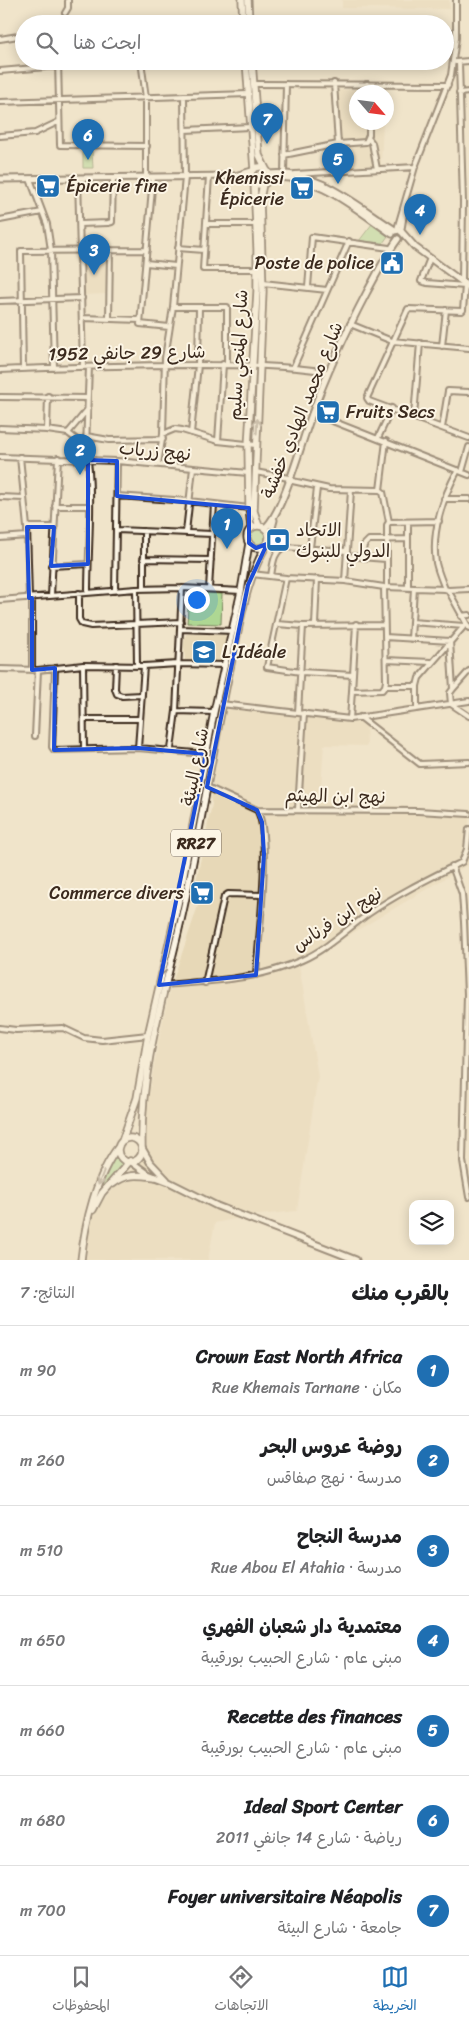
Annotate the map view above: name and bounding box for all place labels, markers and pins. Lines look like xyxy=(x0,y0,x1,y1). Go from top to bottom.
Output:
pin: 7 xyxy=(251,103,283,144)
pin: 6 xyxy=(72,119,104,160)
pin: 5 xyxy=(322,143,354,184)
place label: Khemissi Épicerie xyxy=(215,162,285,215)
place label: Épicerie fine xyxy=(66,170,167,202)
supermarket icon: Épicerie fine xyxy=(35,173,61,199)
supermarket icon: Khemissi Épicerie xyxy=(289,175,315,201)
pin: 4 xyxy=(404,194,436,235)
pin: 3 xyxy=(78,234,110,275)
place label: Poste de police xyxy=(255,247,374,279)
public building icon: Poste de police xyxy=(379,250,405,276)
place label: Fruits Secs xyxy=(346,396,436,428)
supermarket icon: Fruits Secs xyxy=(315,399,341,425)
pin: 2 xyxy=(64,434,96,475)
pin: 1 xyxy=(211,508,243,549)
place label: الاتحاد الدولي للبنوك xyxy=(296,514,390,567)
bank icon: الاتحاد الدولي للبنوك xyxy=(265,527,291,553)
place label: L'Idéale xyxy=(222,636,286,668)
school or university icon: L'Idéale xyxy=(191,639,217,665)
place label: Commerce divers xyxy=(49,877,185,909)
supermarket icon: Commerce divers xyxy=(189,880,215,906)

